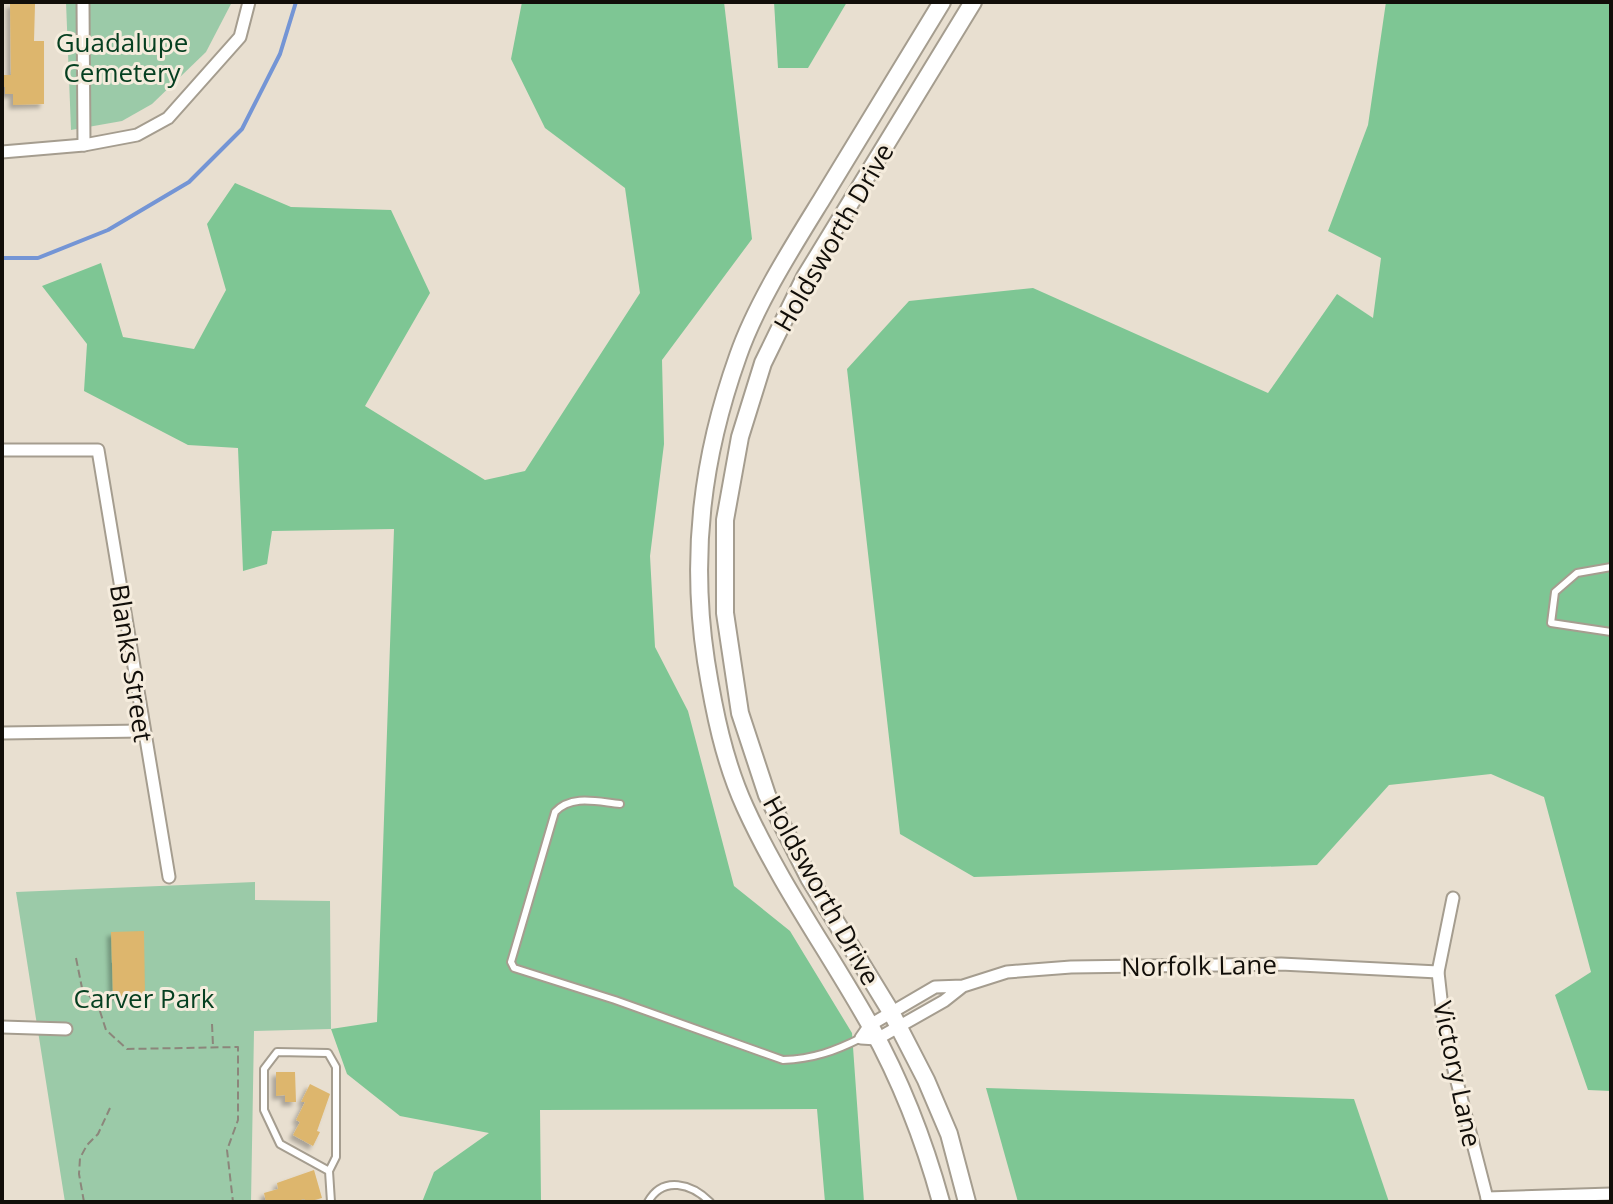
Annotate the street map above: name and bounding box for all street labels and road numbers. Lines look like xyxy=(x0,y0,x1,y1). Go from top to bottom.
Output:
street label: Holdsworth Drive xyxy=(764,136,902,338)
street label: Blanks Street xyxy=(102,582,162,744)
street label: Holdsworth Drive xyxy=(755,789,889,991)
street label: Norfolk Lane xyxy=(1121,946,1277,984)
street label: Victory Lane xyxy=(1425,998,1491,1150)

